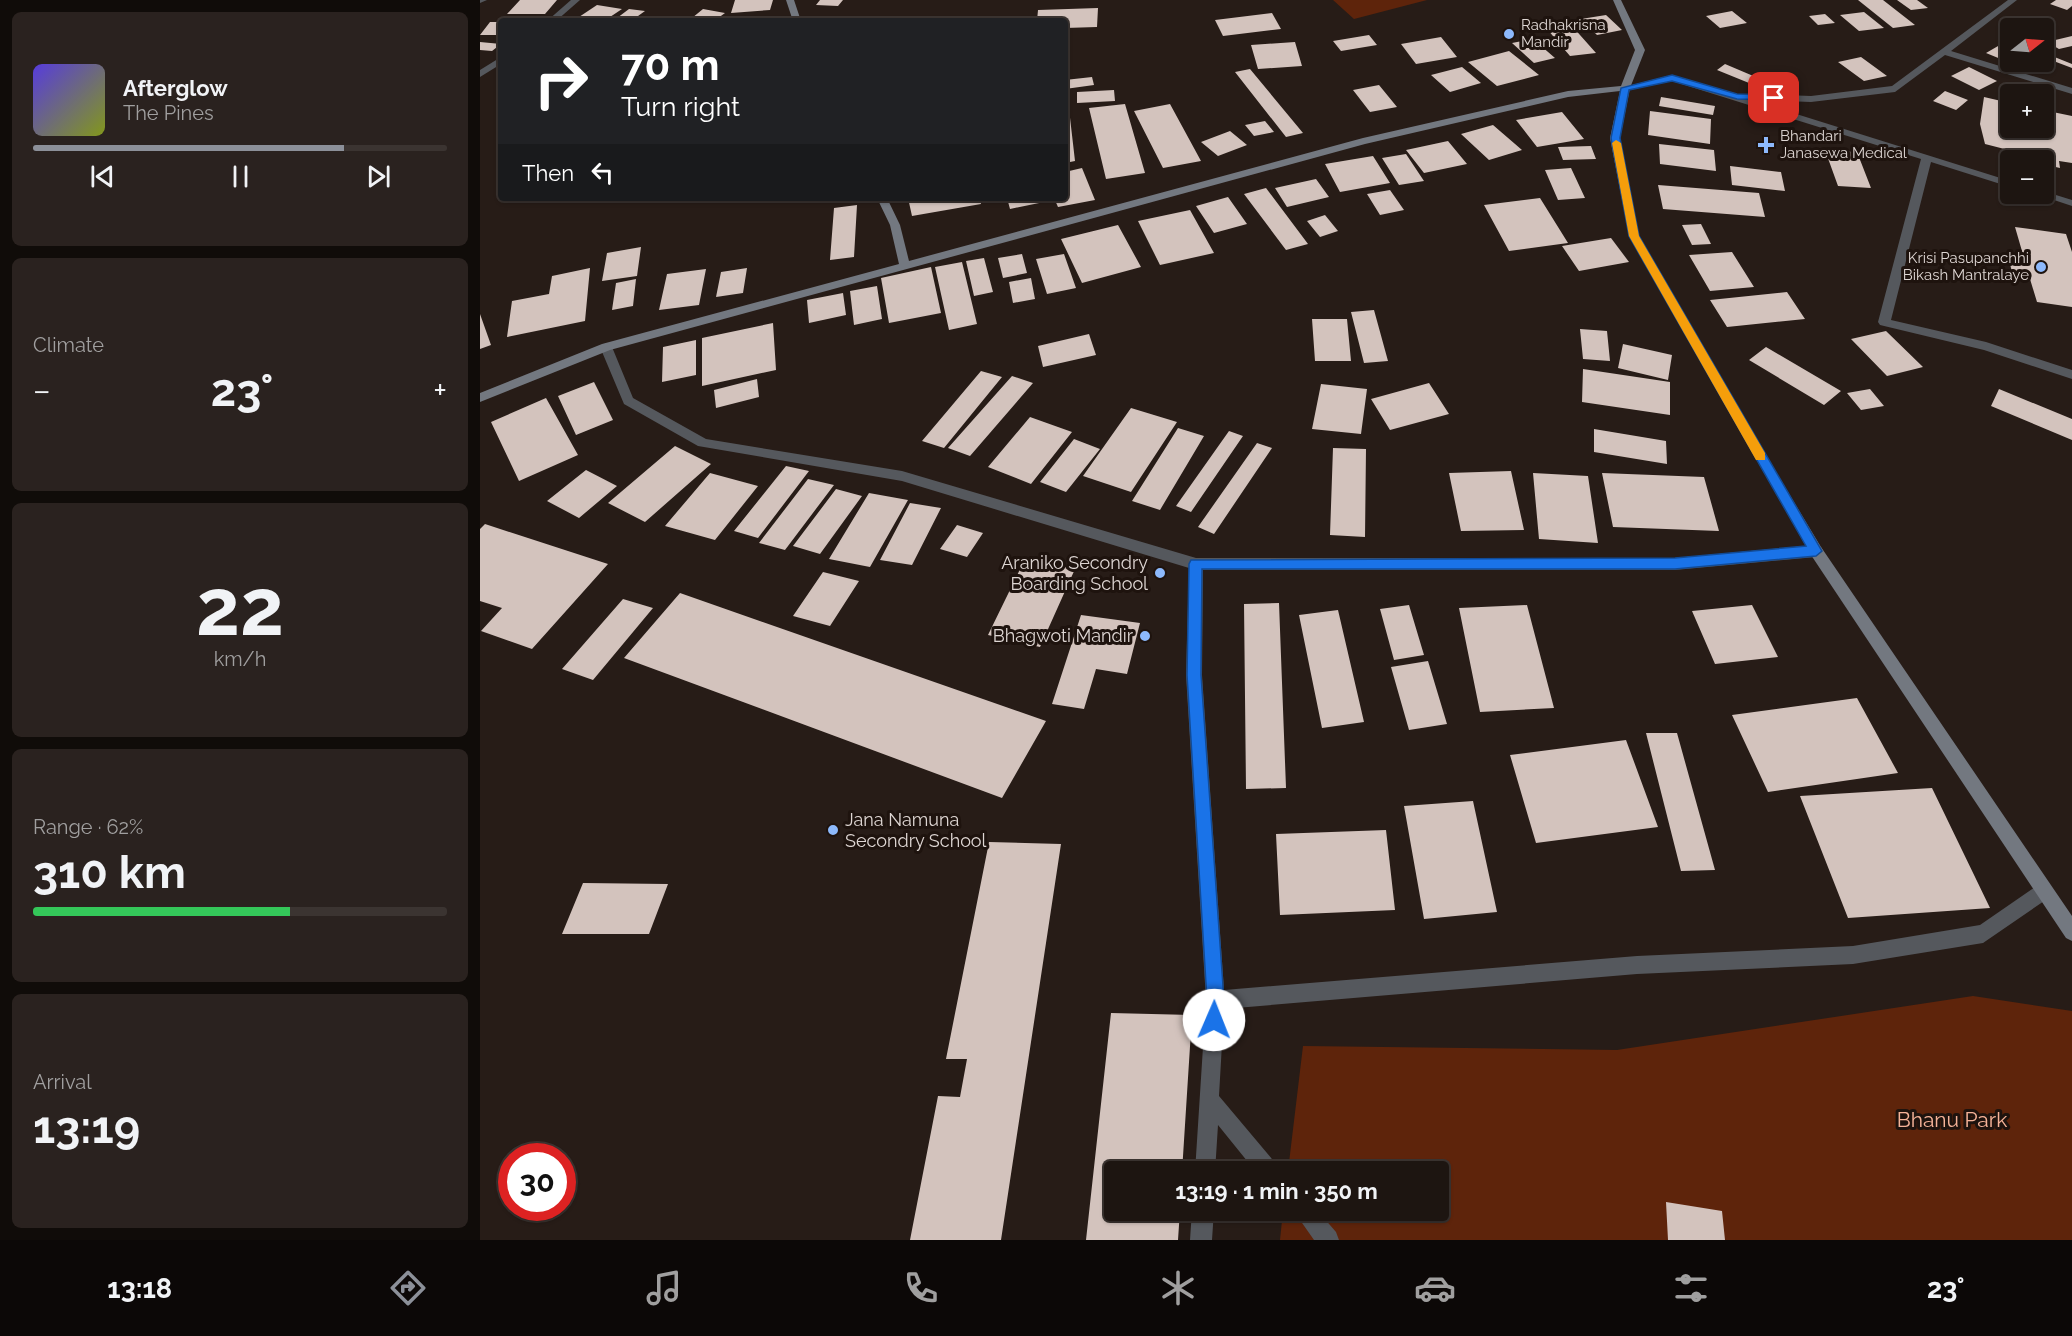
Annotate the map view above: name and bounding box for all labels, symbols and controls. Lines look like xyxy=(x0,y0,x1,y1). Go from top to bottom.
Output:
place label: Radhakrisna Mandir xyxy=(1521,16,1606,51)
north arrow xyxy=(2000,18,2054,72)
map controls xyxy=(2000,18,2054,204)
marker: Radhakrisna Mandir xyxy=(1502,27,1516,41)
text: 70 m xyxy=(621,41,720,90)
icon: right xyxy=(522,42,600,120)
pin xyxy=(1748,72,1799,123)
text: Afterglow xyxy=(123,75,228,101)
icon: arrive xyxy=(1757,81,1790,114)
button: + xyxy=(2000,84,2054,138)
text: Turn right xyxy=(621,91,740,122)
text: The Pines xyxy=(123,101,214,125)
place label: Bhandari Janasewa Medical xyxy=(1780,127,1908,162)
marker: Bhandari Janasewa Medical xyxy=(1757,136,1775,154)
button: − xyxy=(2000,150,2054,204)
icon: left xyxy=(586,156,619,189)
icon: previous xyxy=(86,160,119,193)
icon: pause xyxy=(224,160,257,193)
icon: next xyxy=(362,160,395,193)
text: Then xyxy=(522,160,574,186)
place label: Krisi Pasupanchhi Bikash Mantralaye xyxy=(1903,249,2029,284)
marker: Krisi Pasupanchhi Bikash Mantralaye xyxy=(2034,260,2048,274)
text: Climate xyxy=(33,333,104,357)
text: 23° xyxy=(211,364,273,417)
text: − xyxy=(33,371,51,410)
text: + xyxy=(433,371,447,410)
place label: Araniko Secondry Boarding School xyxy=(1001,552,1148,594)
text: 22 xyxy=(196,562,284,653)
marker: Araniko Secondry Boarding School xyxy=(1153,566,1167,580)
place label: Bhagwoti Mandir xyxy=(993,625,1134,646)
marker: Bhagwoti Mandir xyxy=(1138,629,1152,643)
text: km/h xyxy=(214,647,266,671)
place label: Jana Namuna Secondry School xyxy=(845,809,987,851)
text: Range · 62% xyxy=(33,815,143,839)
marker: Jana Namuna Secondry School xyxy=(826,823,840,837)
text: 310 km xyxy=(33,846,186,899)
position arrow xyxy=(1182,988,1246,1052)
text: Arrival xyxy=(33,1070,92,1094)
text: 13:19 xyxy=(33,1101,140,1154)
park label: Bhanu Park xyxy=(1897,1107,2007,1132)
speed limit sign: 30 xyxy=(498,1143,576,1221)
text: 13:19 · 1 min · 350 m xyxy=(1175,1178,1378,1204)
icon: directions xyxy=(387,1267,429,1309)
icon: music xyxy=(643,1267,685,1309)
icon: phone xyxy=(900,1267,942,1309)
icon: climate xyxy=(1157,1267,1199,1309)
icon: car xyxy=(1414,1267,1456,1309)
icon: filters xyxy=(1670,1267,1712,1309)
text: 13:18 xyxy=(107,1273,172,1304)
text: 23° xyxy=(1927,1273,1965,1304)

